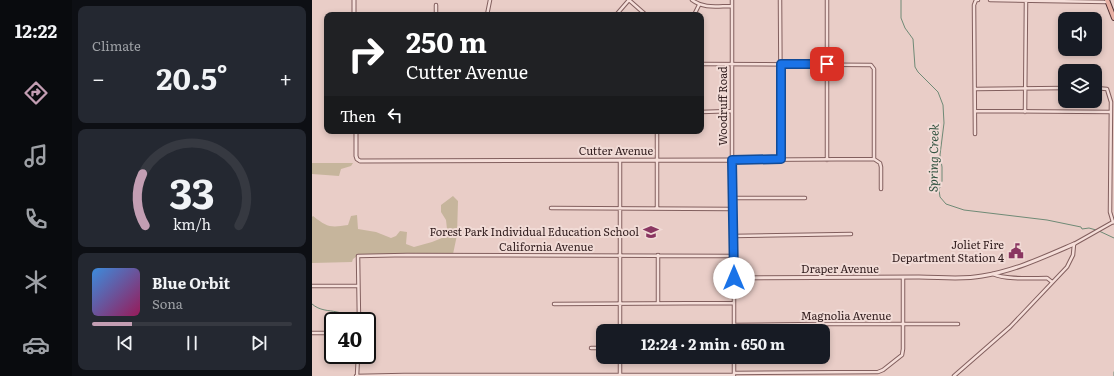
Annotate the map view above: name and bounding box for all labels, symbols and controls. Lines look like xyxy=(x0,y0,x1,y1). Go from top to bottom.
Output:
map controls xyxy=(1058,12,1102,108)
button: sound xyxy=(1058,12,1102,56)
text: 12:22 xyxy=(15,17,57,44)
text: 250 m xyxy=(406,20,487,62)
icon: right xyxy=(340,28,392,80)
text: Climate xyxy=(92,36,141,55)
pin xyxy=(810,47,844,81)
icon: arrive xyxy=(816,53,838,75)
text: 20.5° xyxy=(156,55,228,99)
text: Cutter Avenue xyxy=(406,58,528,85)
text: − xyxy=(92,61,105,94)
text: + xyxy=(279,61,292,94)
button: layers xyxy=(1058,64,1102,108)
street label: Woodruff Road xyxy=(714,66,730,146)
icon: directions xyxy=(22,79,50,107)
text: Then xyxy=(340,104,376,127)
icon: left xyxy=(384,104,406,126)
water label: Spring Creek xyxy=(923,123,943,192)
icon: music xyxy=(22,142,50,170)
street label: Cutter Avenue xyxy=(579,142,654,158)
text: 33 xyxy=(169,160,215,222)
icon: phone xyxy=(22,205,50,233)
text: km/h xyxy=(173,213,212,234)
place label: Forest Park Individual Education School xyxy=(429,223,639,239)
school or university icon: Forest Park Individual Education School xyxy=(642,223,660,241)
place label: Joliet Fire Department Station 4 xyxy=(892,236,1004,265)
street label: California Avenue xyxy=(499,238,593,254)
public building icon: Joliet Fire Department Station 4 xyxy=(1007,242,1025,260)
position arrow xyxy=(713,257,755,299)
street label: Draper Avenue xyxy=(801,260,879,276)
icon: climate xyxy=(22,268,50,296)
text: Blue Orbit xyxy=(152,271,230,294)
text: Sona xyxy=(152,294,183,313)
street label: Magnolia Avenue xyxy=(801,307,892,323)
speed limit sign: 40 xyxy=(324,312,376,364)
icon: car xyxy=(22,331,50,359)
icon: previous xyxy=(114,332,136,354)
icon: pause xyxy=(181,332,203,354)
icon: next xyxy=(248,332,270,354)
text: 12:24 · 2 min · 650 m xyxy=(641,332,785,355)

